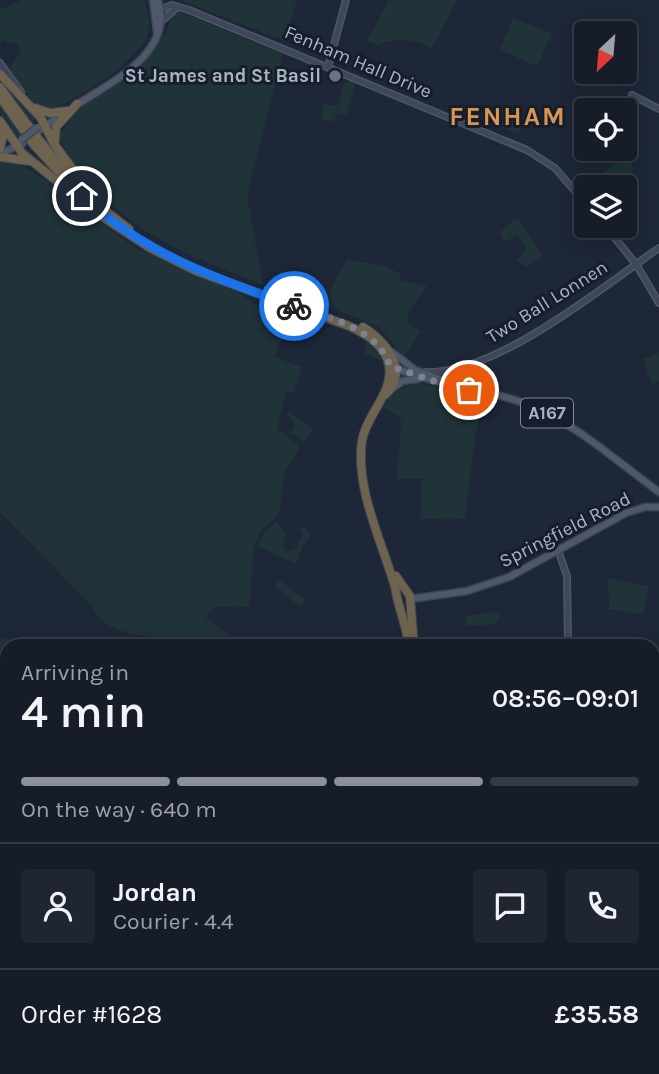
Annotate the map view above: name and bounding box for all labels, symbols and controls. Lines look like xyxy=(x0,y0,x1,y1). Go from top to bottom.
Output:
street label: Fenham Hall Drive xyxy=(281,21,435,103)
north arrow xyxy=(574,21,637,84)
map controls xyxy=(574,21,637,238)
place label: St James and St Basil xyxy=(125,65,321,87)
marker: St James and St Basil xyxy=(327,68,343,84)
button: locate xyxy=(574,98,637,161)
district label: FENHAM xyxy=(449,101,567,132)
pin xyxy=(52,166,112,226)
button: layers xyxy=(574,175,637,238)
icon: home xyxy=(63,177,101,215)
street label: Two Ball Lonnen xyxy=(482,256,612,348)
courier xyxy=(259,271,329,341)
icon: bike xyxy=(275,287,313,325)
pin xyxy=(439,360,499,420)
icon: bag xyxy=(450,371,488,409)
road number: A167 xyxy=(521,398,573,428)
street label: Springfield Road xyxy=(496,487,634,573)
text: Arriving in xyxy=(21,659,129,686)
text: 08:56–09:01 xyxy=(492,683,639,714)
text: 4 min xyxy=(21,685,146,739)
text: On the way · 640 m xyxy=(21,796,217,823)
button: person xyxy=(21,869,95,943)
button: chat xyxy=(473,869,547,943)
button: phone xyxy=(565,869,639,943)
text: Jordan xyxy=(113,877,197,908)
text: Courier · 4.4 xyxy=(113,908,234,935)
text: Order #1628 xyxy=(21,999,162,1030)
text: £35.58 xyxy=(555,999,639,1030)

